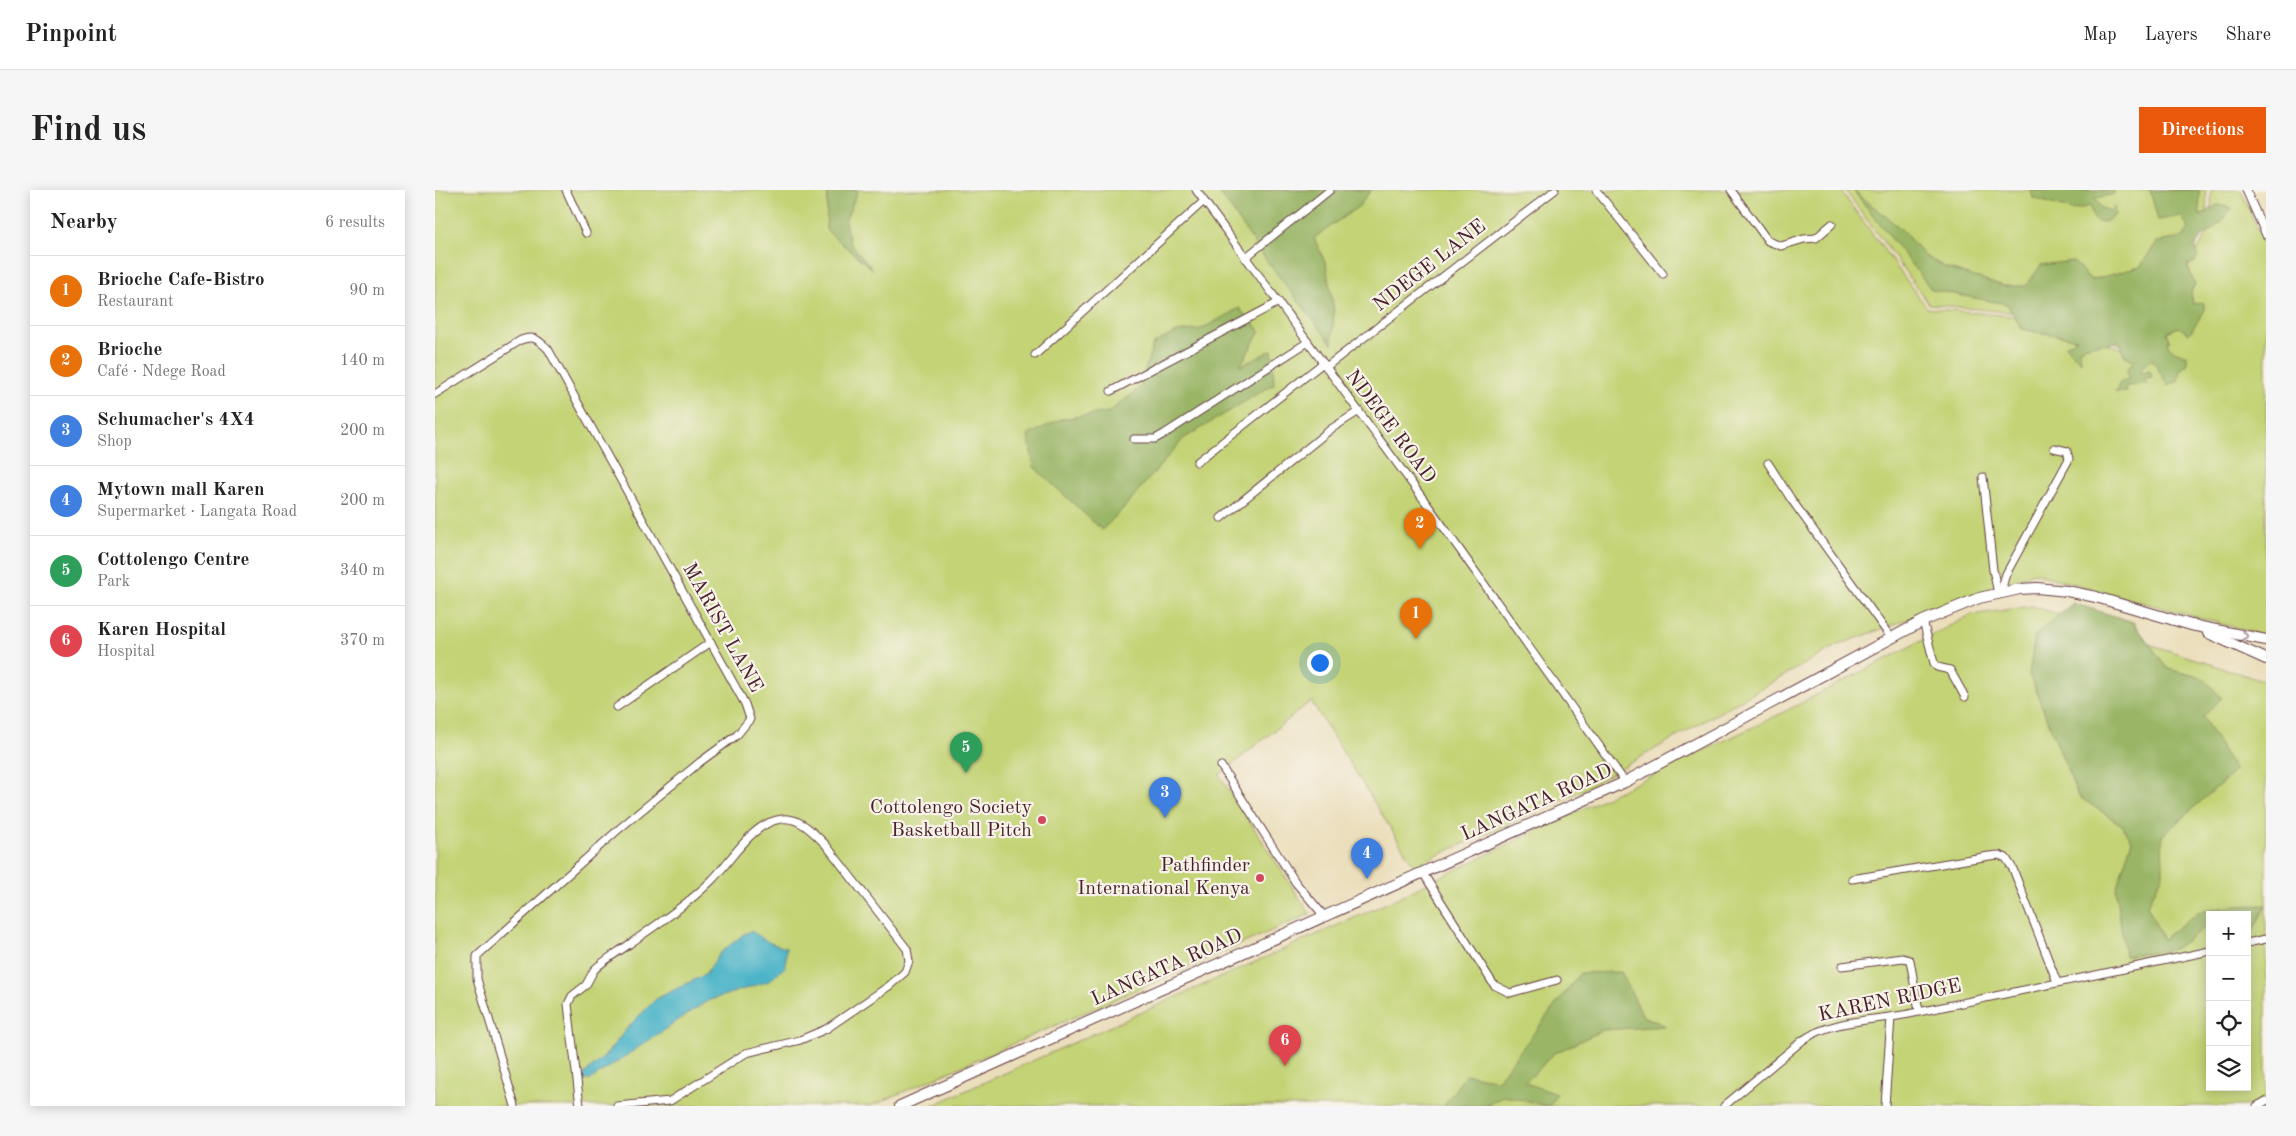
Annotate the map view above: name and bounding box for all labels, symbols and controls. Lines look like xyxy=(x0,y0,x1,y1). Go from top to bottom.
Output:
text: Pinpoint xyxy=(25,23,117,47)
text: Map xyxy=(2083,26,2117,44)
text: Layers xyxy=(2145,26,2197,44)
text: Share xyxy=(2225,26,2271,44)
button: Directions xyxy=(2139,107,2266,153)
text: Find us xyxy=(30,113,146,148)
text: Nearby xyxy=(50,212,118,233)
text: 6 results xyxy=(325,215,385,231)
street label: NDEGE LANE xyxy=(1370,216,1490,316)
text: Brioche Cafe-Bistro xyxy=(97,271,265,290)
text: 1 xyxy=(61,283,71,299)
text: 90 m xyxy=(349,283,385,299)
text: Restaurant xyxy=(97,294,174,310)
text: Brioche xyxy=(97,341,162,360)
text: 2 xyxy=(61,353,71,369)
text: 140 m xyxy=(340,353,385,369)
text: Café · Ndege Road xyxy=(97,364,226,380)
street label: NDEGE ROAD xyxy=(1341,366,1439,488)
text: Schumacher's 4X4 xyxy=(97,411,255,430)
text: 3 xyxy=(61,423,71,439)
text: 200 m xyxy=(340,423,385,439)
text: Shop xyxy=(97,434,132,450)
text: Mytown mall Karen xyxy=(97,481,265,500)
text: 4 xyxy=(61,493,71,509)
text: 200 m xyxy=(340,493,385,509)
text: Supermarket · Langata Road xyxy=(97,504,297,520)
pin: 2 xyxy=(1404,508,1436,549)
text: Cottolengo Centre xyxy=(97,551,250,570)
street label: MARIST LANE xyxy=(678,560,766,696)
text: 5 xyxy=(61,563,71,579)
text: 340 m xyxy=(340,563,385,579)
text: Park xyxy=(97,574,130,590)
pin: 1 xyxy=(1400,598,1432,639)
text: Karen Hospital xyxy=(97,621,226,640)
one-way arrow xyxy=(2241,630,2250,641)
text: 6 xyxy=(61,633,71,649)
text: 370 m xyxy=(340,633,385,649)
text: Hospital xyxy=(97,644,155,660)
your location xyxy=(1307,650,1333,676)
pin: 5 xyxy=(950,732,982,773)
street label: LANGATA ROAD xyxy=(1459,761,1615,845)
pin: 3 xyxy=(1149,777,1181,818)
place label: Cottolengo Society Basketball Pitch xyxy=(870,798,1032,841)
marker: Cottolengo Society Basketball Pitch xyxy=(1036,814,1048,826)
pin: 4 xyxy=(1351,838,1383,879)
place label: Pathfinder International Kenya xyxy=(1077,856,1250,899)
marker: Pathfinder International Kenya xyxy=(1254,872,1266,884)
map controls xyxy=(2206,911,2251,1091)
button: + xyxy=(2206,911,2251,956)
street label: LANGATA ROAD xyxy=(1089,926,1245,1010)
button: − xyxy=(2206,956,2251,1001)
street label: KAREN RIDGE xyxy=(1817,976,1963,1026)
button: locate xyxy=(2206,1001,2251,1046)
pin: 6 xyxy=(1269,1025,1301,1066)
button: layers xyxy=(2206,1046,2251,1091)

